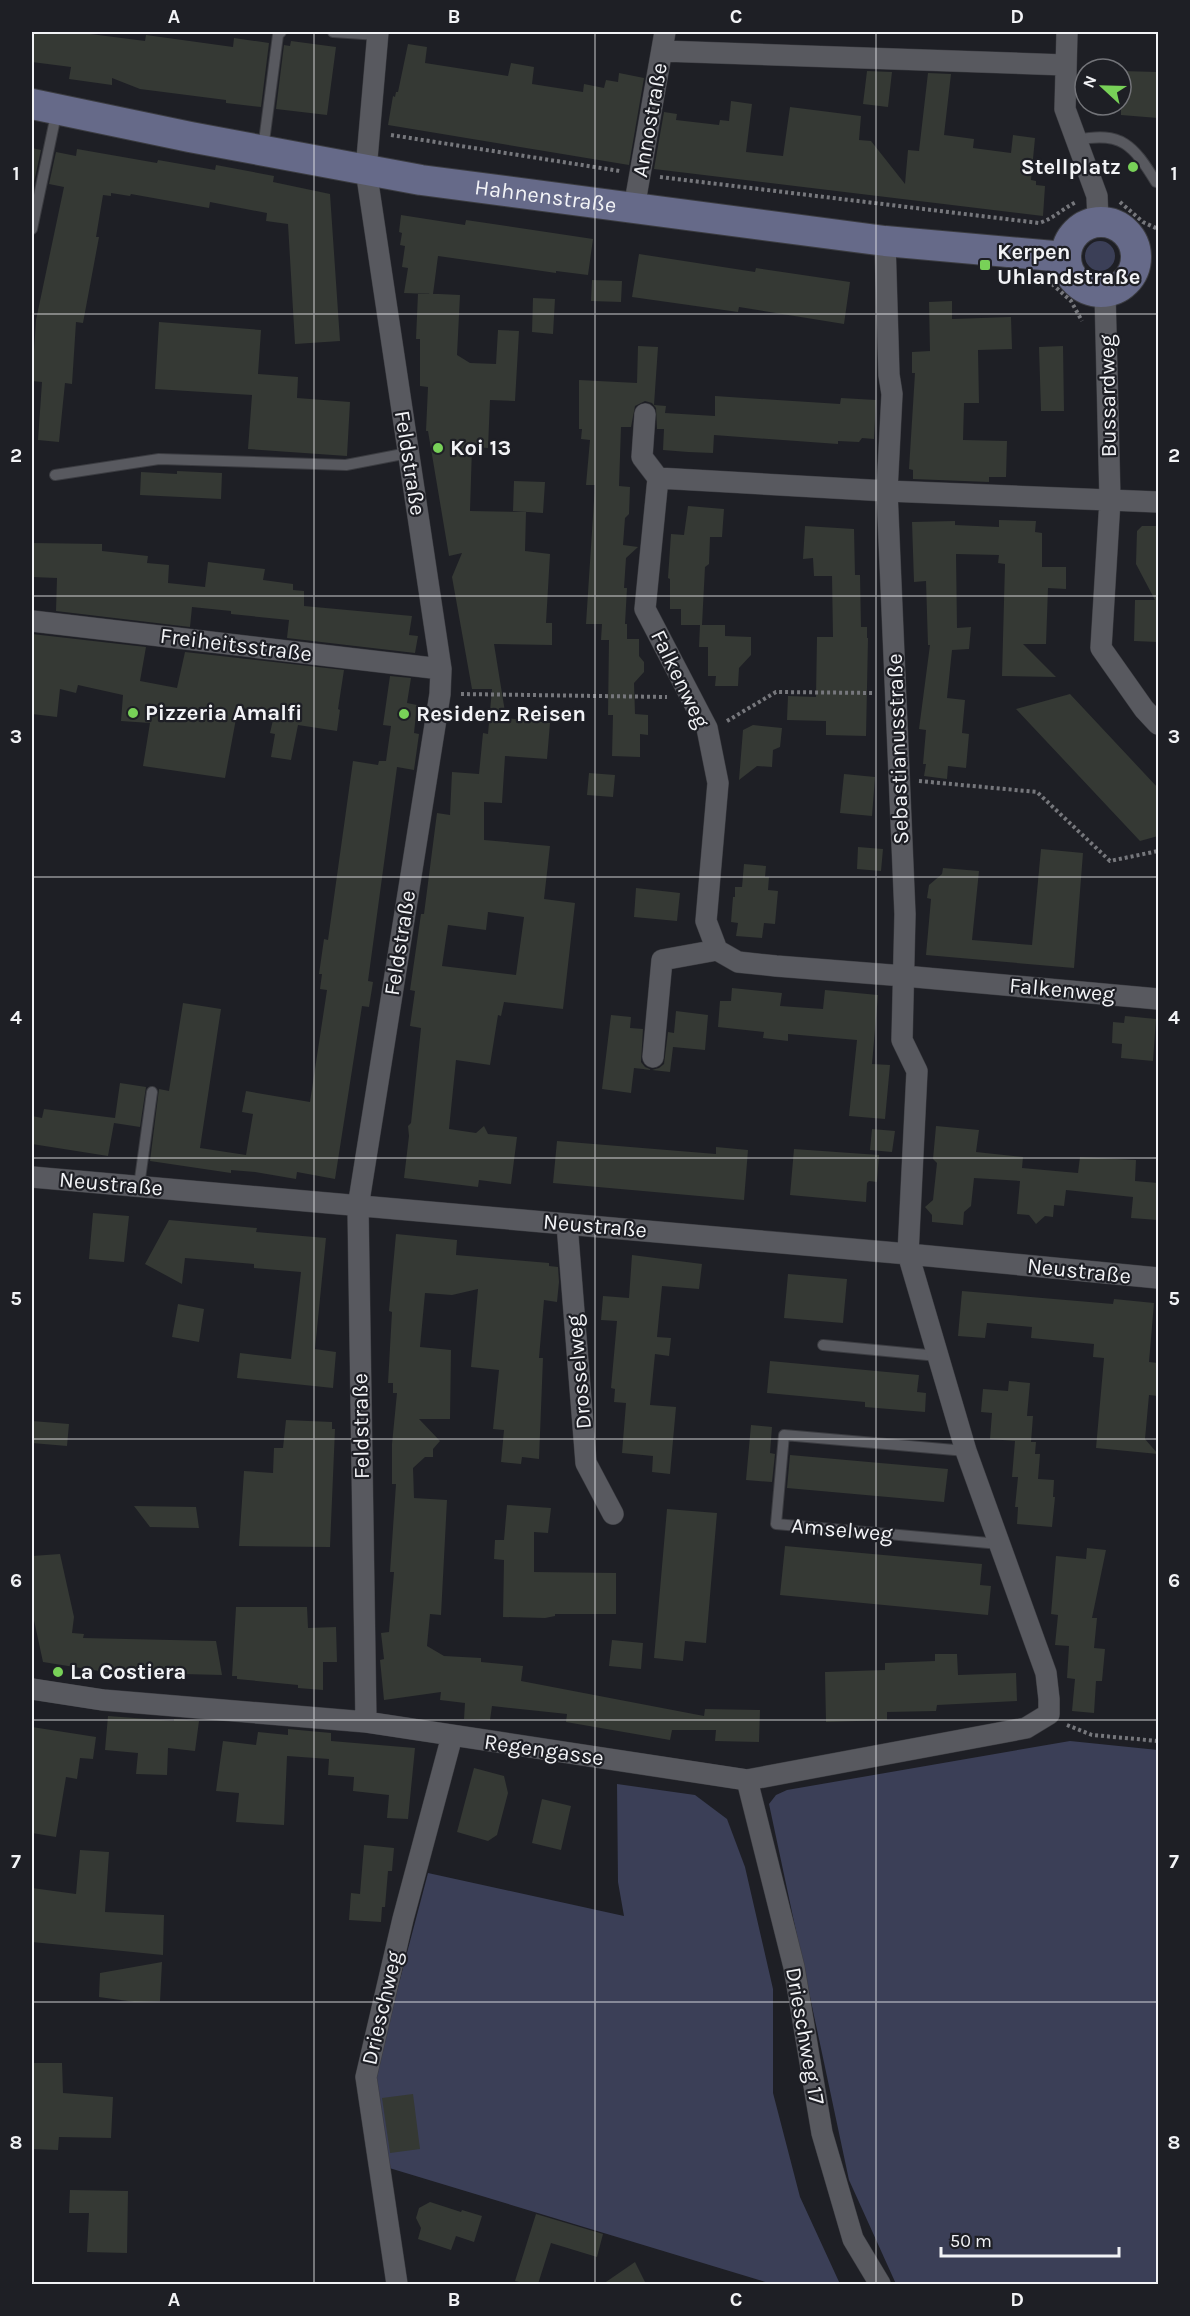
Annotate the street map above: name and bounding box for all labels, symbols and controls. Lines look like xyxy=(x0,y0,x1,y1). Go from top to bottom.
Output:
text: A xyxy=(168,5,181,28)
text: B xyxy=(448,5,460,28)
text: C xyxy=(730,5,742,28)
text: D xyxy=(1010,5,1024,28)
north arrow xyxy=(1073,57,1133,117)
street label: Annostraße xyxy=(627,61,673,179)
text: N xyxy=(1079,73,1101,90)
place label: Stellplatz xyxy=(1021,154,1121,180)
marker: Stellplatz xyxy=(1126,160,1140,174)
text: 1 xyxy=(12,162,20,185)
text: 1 xyxy=(1170,162,1178,185)
street label: Hahnenstraße xyxy=(473,174,618,219)
place label: Kerpen Uhlandstraße xyxy=(997,239,1140,290)
marker: Kerpen Uhlandstraße xyxy=(978,258,992,272)
street label: Bussardweg xyxy=(1094,334,1122,458)
street label: Feldstraße xyxy=(389,409,431,517)
place label: Koi 13 xyxy=(450,435,511,461)
marker: Koi 13 xyxy=(431,441,445,455)
text: 2 xyxy=(10,444,22,467)
text: 2 xyxy=(1168,444,1180,467)
street label: Freiheitsstraße xyxy=(158,623,314,667)
street label: Falkenweg xyxy=(645,626,715,733)
street label: Sebastianusstraße xyxy=(882,653,914,845)
place label: Pizzeria Amalfi xyxy=(145,700,302,726)
place label: Residenz Reisen xyxy=(416,701,586,727)
marker: Pizzeria Amalfi xyxy=(126,706,140,720)
marker: Residenz Reisen xyxy=(397,707,411,721)
text: 3 xyxy=(10,725,22,748)
text: 3 xyxy=(1168,725,1180,748)
street label: Feldstraße xyxy=(379,889,421,997)
street label: Falkenweg xyxy=(1008,972,1116,1008)
text: 4 xyxy=(10,1006,22,1029)
text: 4 xyxy=(1168,1006,1180,1029)
street label: Neustraße xyxy=(58,1167,164,1201)
street label: Neustraße xyxy=(542,1209,648,1243)
street label: Neustraße xyxy=(1026,1253,1132,1289)
text: 5 xyxy=(10,1287,22,1310)
text: 5 xyxy=(1168,1287,1180,1310)
street label: Drosselweg xyxy=(561,1313,597,1430)
street label: Feldstraße xyxy=(347,1373,375,1479)
street label: Amselweg xyxy=(790,1513,894,1547)
text: 6 xyxy=(10,1569,22,1592)
text: 6 xyxy=(1168,1569,1180,1592)
place label: La Costiera xyxy=(70,1659,186,1685)
marker: La Costiera xyxy=(51,1665,65,1679)
street label: Regengasse xyxy=(482,1729,606,1771)
text: 7 xyxy=(11,1850,21,1873)
text: 7 xyxy=(1169,1850,1179,1873)
street label: Drieschweg xyxy=(356,1948,408,2068)
street label: Drieschweg 17 xyxy=(780,1965,830,2107)
text: 8 xyxy=(10,2131,22,2154)
text: 8 xyxy=(1168,2131,1180,2154)
scale bar xyxy=(941,2220,1120,2258)
text: 50 m xyxy=(950,2230,992,2252)
text: A xyxy=(168,2288,181,2311)
text: B xyxy=(448,2288,460,2311)
text: C xyxy=(730,2288,742,2311)
text: D xyxy=(1010,2288,1024,2311)

